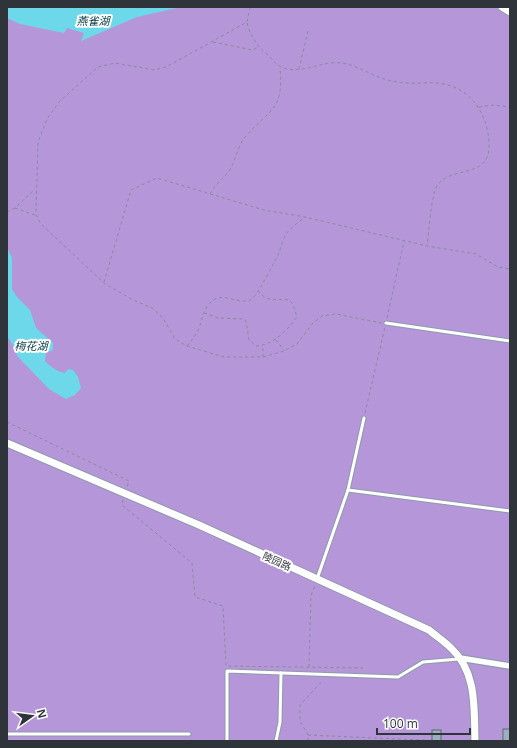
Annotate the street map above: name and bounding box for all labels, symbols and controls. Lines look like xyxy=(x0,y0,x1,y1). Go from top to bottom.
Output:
water label: 燕雀湖 xyxy=(77,13,111,28)
water label: 梅花湖 xyxy=(15,338,49,353)
street label: 陵园路 xyxy=(260,549,294,573)
north arrow xyxy=(12,696,52,736)
text: N xyxy=(34,707,51,720)
scale bar xyxy=(377,710,470,736)
text: 100 m xyxy=(383,715,418,732)

